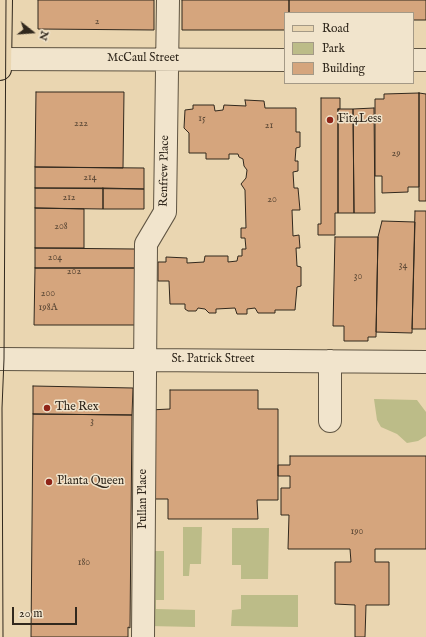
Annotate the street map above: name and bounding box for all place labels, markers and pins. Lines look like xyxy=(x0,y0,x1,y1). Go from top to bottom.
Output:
place label: Fit4Less xyxy=(338,113,381,127)
marker: Fit4Less xyxy=(325,115,335,125)
place label: The Rex xyxy=(55,401,99,415)
marker: The Rex xyxy=(42,403,52,413)
place label: Planta Queen xyxy=(57,475,124,489)
marker: Planta Queen xyxy=(44,477,54,487)

